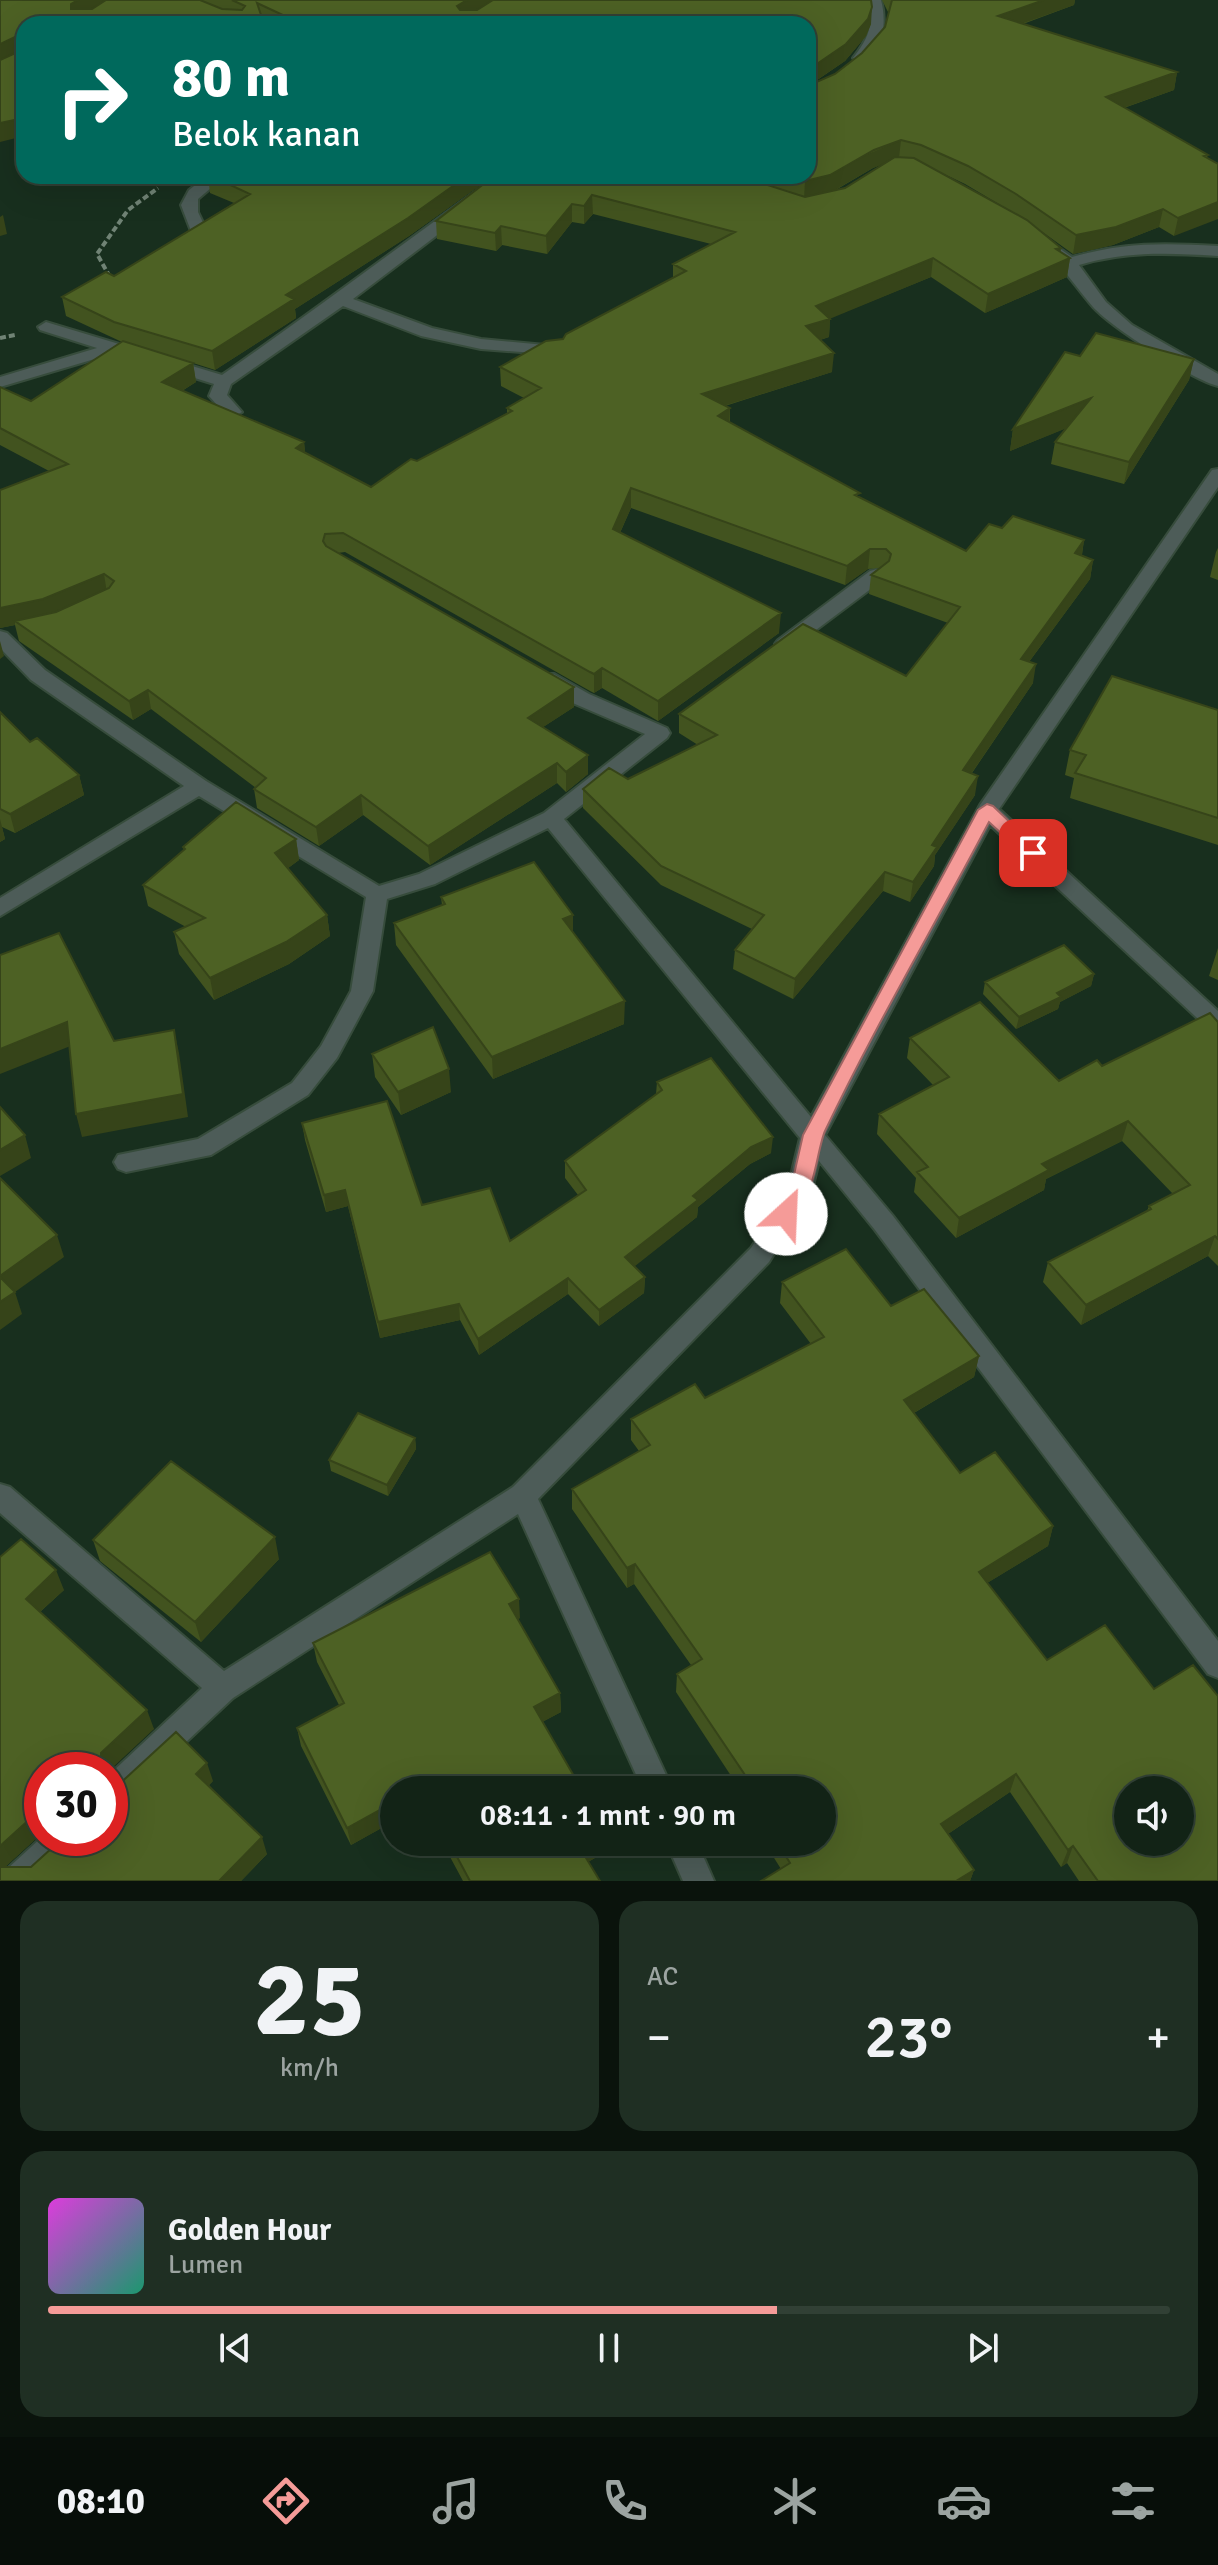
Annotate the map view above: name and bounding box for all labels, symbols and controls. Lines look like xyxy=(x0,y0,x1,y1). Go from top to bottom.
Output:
text: 80 m xyxy=(172,43,290,112)
icon: right xyxy=(40,48,144,152)
text: Belok kanan xyxy=(172,112,361,157)
pin xyxy=(999,819,1067,887)
icon: arrive xyxy=(1011,831,1055,875)
position arrow xyxy=(744,1172,828,1256)
speed limit sign: 30 xyxy=(24,1752,128,1856)
map controls xyxy=(1114,1776,1194,1856)
button: sound xyxy=(1114,1776,1194,1856)
text: 08:11 · 1 mnt · 90 m xyxy=(480,1797,736,1834)
text: 25 xyxy=(253,1936,366,2064)
text: AC xyxy=(647,1961,678,1993)
text: 23° xyxy=(865,2001,952,2075)
text: − xyxy=(647,2011,671,2065)
text: + xyxy=(1146,2011,1170,2065)
text: km/h xyxy=(280,2052,339,2084)
text: Golden Hour xyxy=(168,2212,331,2249)
text: Lumen xyxy=(168,2249,243,2281)
icon: previous xyxy=(213,2326,257,2370)
icon: pause xyxy=(587,2326,631,2370)
icon: next xyxy=(961,2326,1005,2370)
icon: directions xyxy=(258,2473,314,2529)
icon: music xyxy=(428,2473,484,2529)
icon: phone xyxy=(597,2473,653,2529)
icon: climate xyxy=(767,2473,823,2529)
icon: car xyxy=(936,2473,992,2529)
icon: filters xyxy=(1105,2473,1161,2529)
text: 08:10 xyxy=(57,2479,145,2524)

